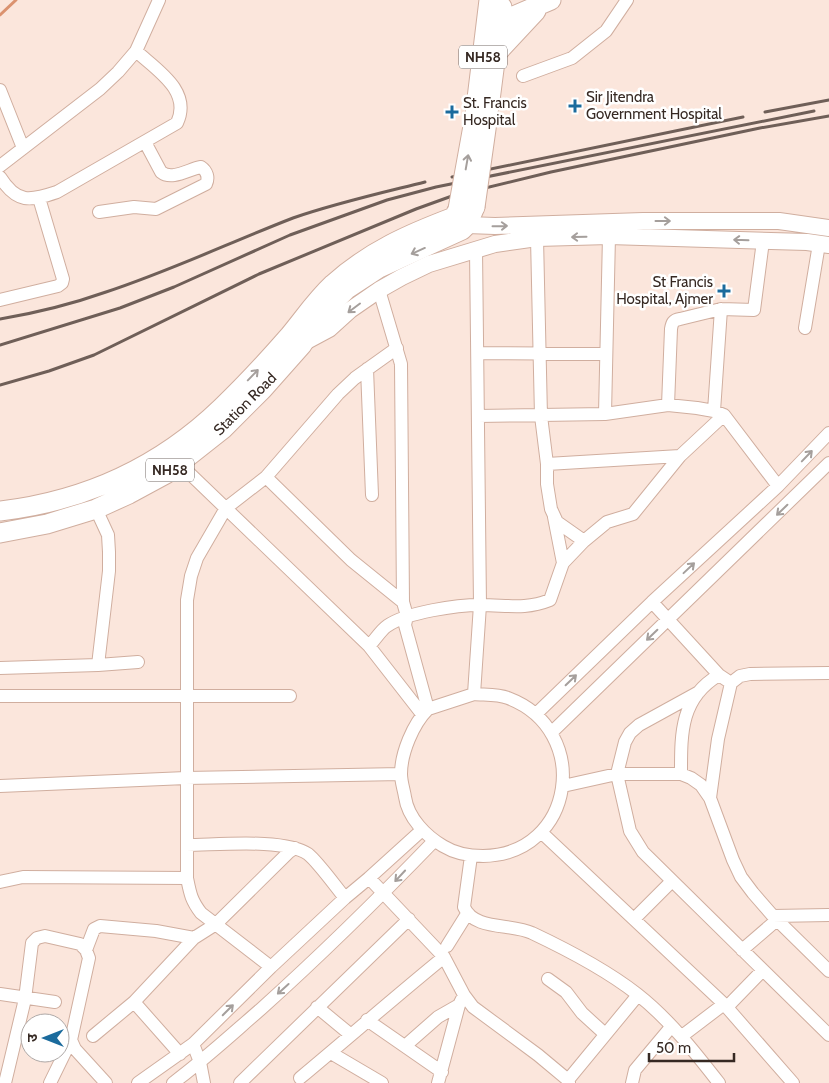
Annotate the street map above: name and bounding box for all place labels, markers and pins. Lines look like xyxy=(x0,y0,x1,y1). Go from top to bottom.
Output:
place label: Sir Jitendra Government Hospital xyxy=(586,88,722,123)
place label: St. Francis Hospital xyxy=(463,94,527,129)
marker: Sir Jitendra Government Hospital xyxy=(568,99,582,113)
marker: St. Francis Hospital xyxy=(445,105,459,119)
place label: St Francis Hospital, Ajmer xyxy=(616,273,713,308)
marker: St Francis Hospital, Ajmer xyxy=(717,284,731,298)

